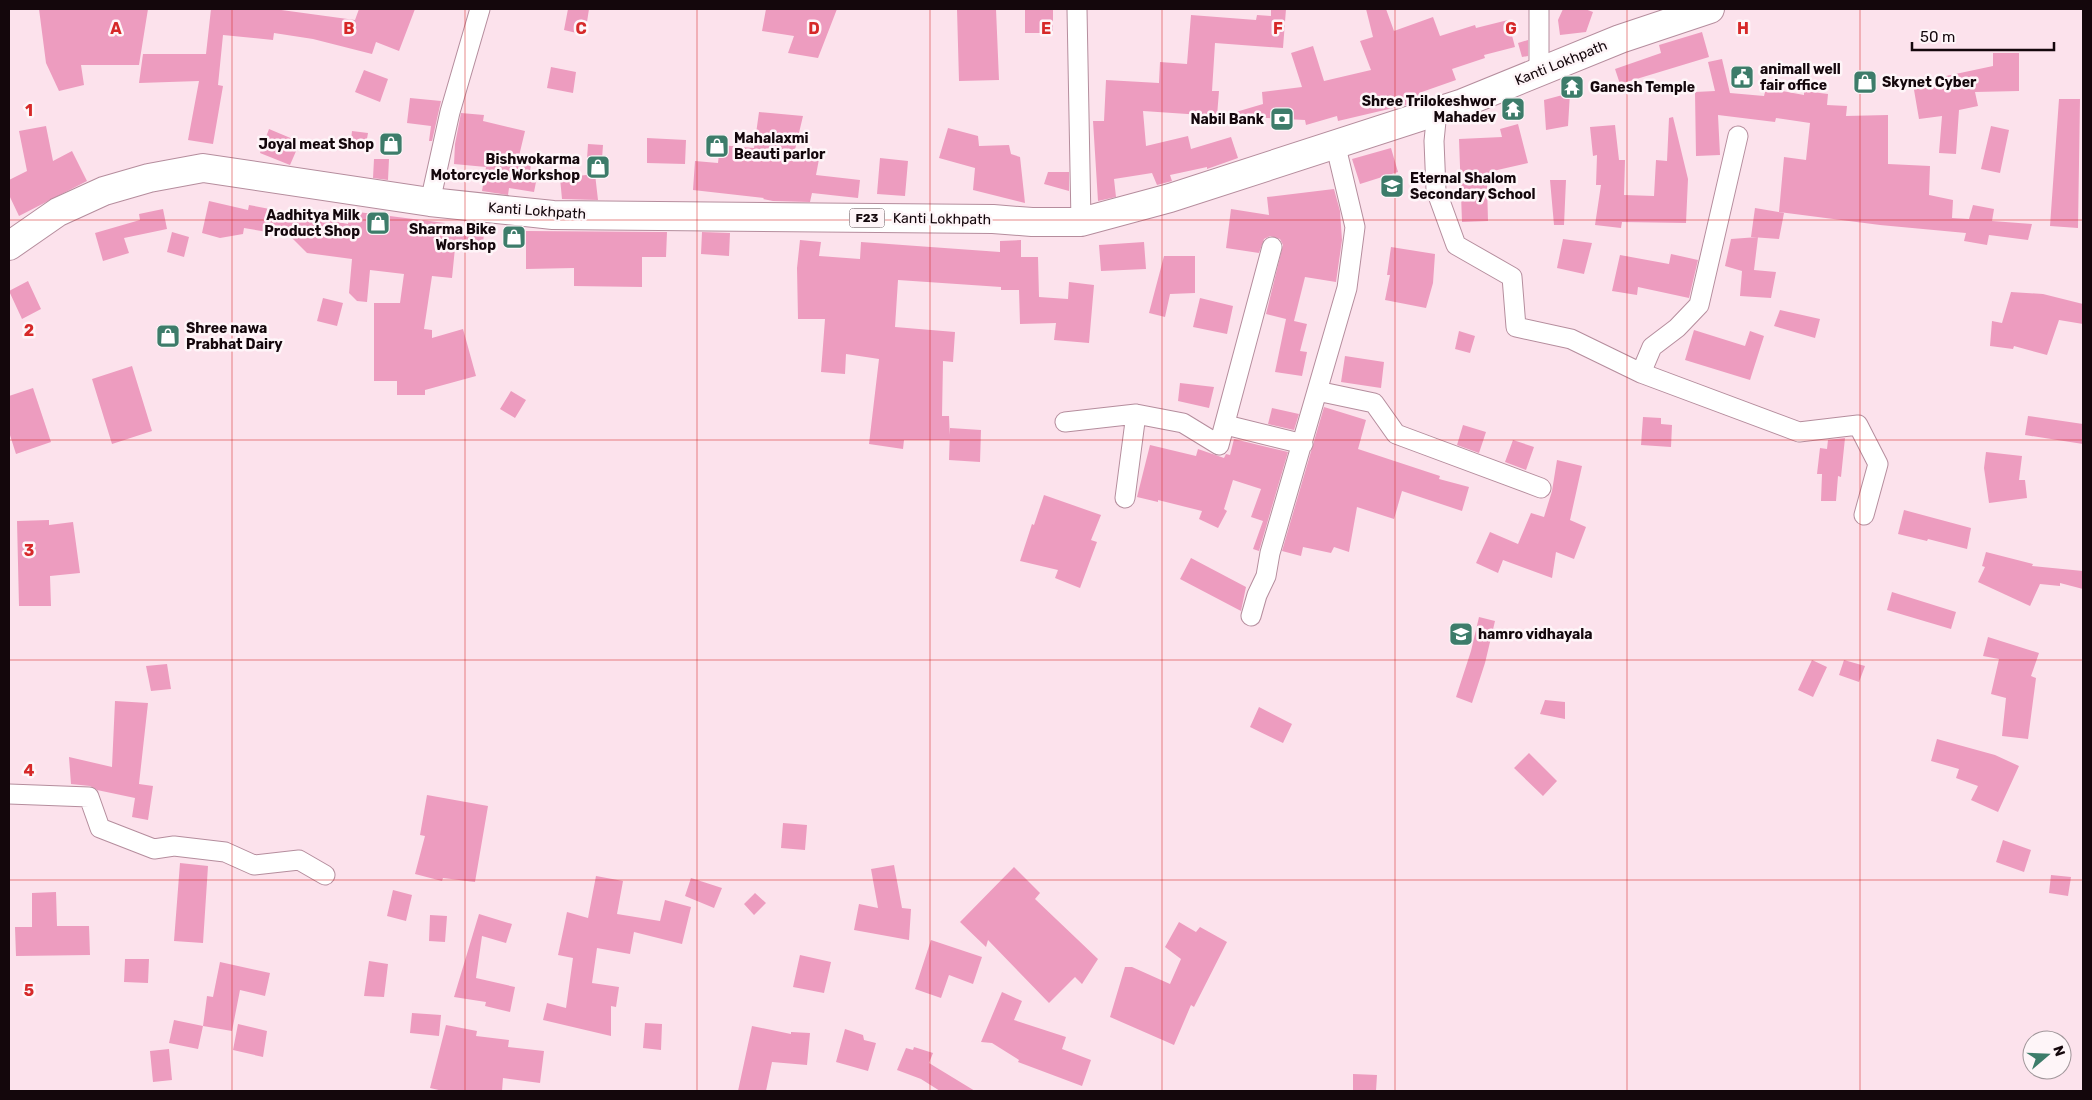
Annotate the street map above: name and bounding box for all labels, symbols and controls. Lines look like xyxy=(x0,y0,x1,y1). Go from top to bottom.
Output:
text: A xyxy=(110,19,122,38)
text: B xyxy=(343,19,355,38)
text: C xyxy=(575,19,587,38)
text: D xyxy=(808,19,820,38)
text: E xyxy=(1041,19,1051,38)
text: F xyxy=(1273,19,1283,38)
text: G xyxy=(1505,19,1517,38)
text: H xyxy=(1737,19,1749,38)
scale bar xyxy=(1912,20,2054,52)
text: 50 m xyxy=(1920,28,1955,46)
street label: Kanti Lokhpath xyxy=(1512,37,1610,89)
place label: animall well fair office xyxy=(1760,61,1841,94)
public building icon: animall well fair office xyxy=(1729,64,1755,90)
shop icon: Skynet Cyber xyxy=(1852,69,1878,95)
temple icon: Ganesh Temple xyxy=(1559,74,1585,100)
place label: Skynet Cyber xyxy=(1882,74,1977,91)
place label: Ganesh Temple xyxy=(1590,79,1695,96)
place label: Shree Trilokeshwor Mahadev xyxy=(1362,93,1497,126)
temple icon: Shree Trilokeshwor Mahadev xyxy=(1500,96,1526,122)
text: 1 xyxy=(25,101,33,120)
bank icon: Nabil Bank xyxy=(1269,106,1295,132)
place label: Nabil Bank xyxy=(1191,111,1265,128)
place label: Mahalaxmi Beauti parlor xyxy=(734,130,826,163)
shop icon: Joyal meat Shop xyxy=(378,131,404,157)
shop icon: Mahalaxmi Beauti parlor xyxy=(704,133,730,159)
place label: Joyal meat Shop xyxy=(258,136,374,153)
place label: Bishwokarma Motorcycle Workshop xyxy=(430,151,580,184)
shop icon: Bishwokarma Motorcycle Workshop xyxy=(585,154,611,180)
place label: Eternal Shalom Secondary School xyxy=(1410,170,1536,203)
school or university icon: Eternal Shalom Secondary School xyxy=(1379,173,1405,199)
street label: Kanti Lokhpath xyxy=(487,199,587,223)
place label: Aadhitya Milk Product Shop xyxy=(264,207,361,240)
road number: F23 xyxy=(850,208,884,228)
shop icon: Aadhitya Milk Product Shop xyxy=(365,210,391,236)
street label: Kanti Lokhpath xyxy=(893,210,991,228)
place label: Sharma Bike Worshop xyxy=(409,221,496,254)
shop icon: Sharma Bike Worshop xyxy=(501,224,527,250)
place label: Shree nawa Prabhat Dairy xyxy=(186,320,283,353)
text: 2 xyxy=(24,321,34,340)
shop icon: Shree nawa Prabhat Dairy xyxy=(155,323,181,349)
text: 3 xyxy=(24,541,34,560)
school or university icon: hamro vidhayala xyxy=(1448,621,1474,647)
place label: hamro vidhayala xyxy=(1478,626,1593,643)
text: 4 xyxy=(24,761,35,780)
text: 5 xyxy=(24,981,34,1000)
north arrow xyxy=(2022,1030,2072,1080)
text: N xyxy=(2049,1043,2068,1058)

